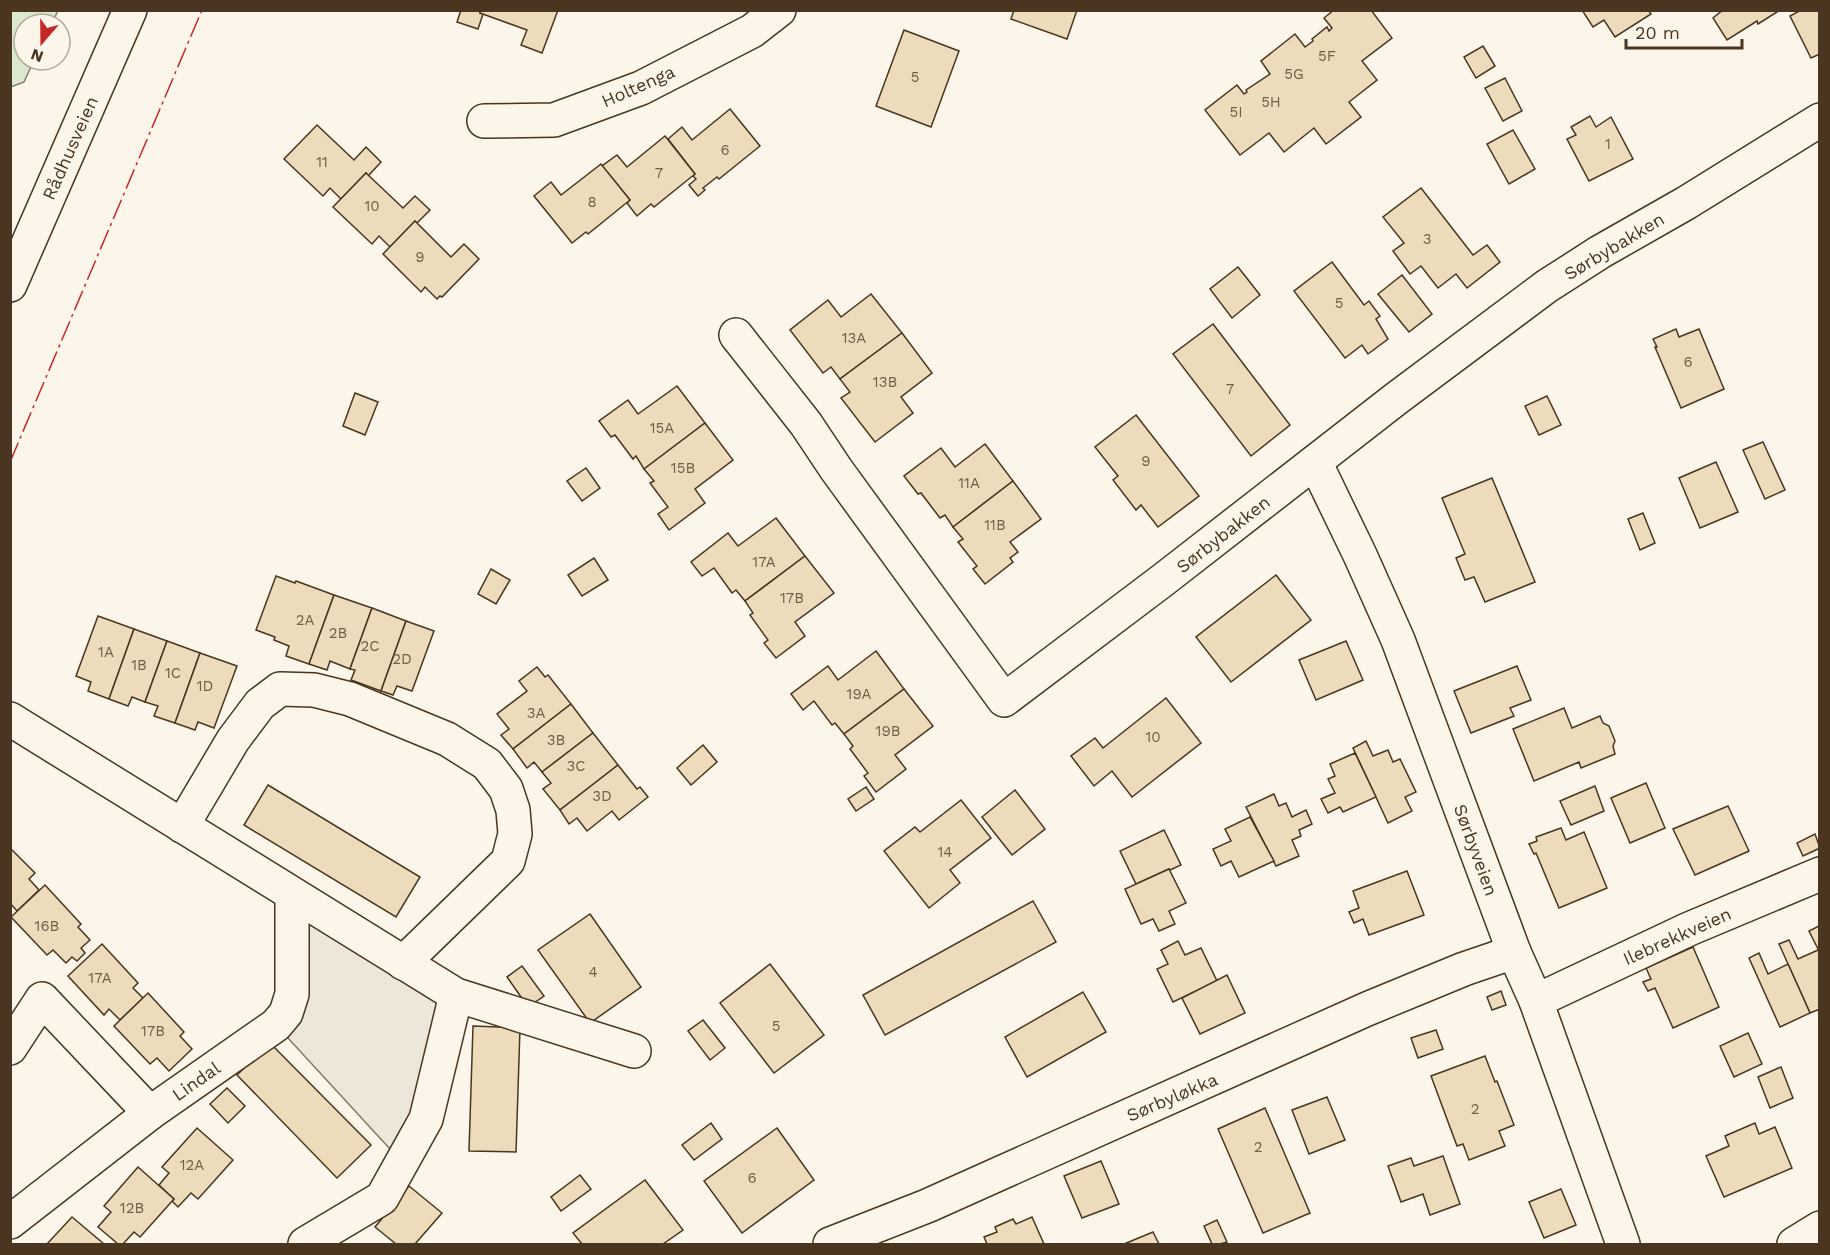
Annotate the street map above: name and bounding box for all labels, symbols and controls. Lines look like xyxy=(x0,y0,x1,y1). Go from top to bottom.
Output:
north arrow xyxy=(12,12,72,72)
scale bar xyxy=(1626,12,1742,50)
text: 20 m xyxy=(1635,22,1680,43)
text: N xyxy=(28,45,46,67)
house number: 5F xyxy=(1318,47,1336,65)
street label: Holtenga xyxy=(598,61,678,111)
house number: 5G xyxy=(1284,65,1304,83)
house number: 5 xyxy=(911,68,919,86)
street label: Rådhusveien xyxy=(38,93,102,203)
house number: 5H xyxy=(1261,93,1281,111)
house number: 5I xyxy=(1229,103,1243,121)
house number: 1 xyxy=(1605,135,1611,153)
house number: 6 xyxy=(720,141,730,159)
house number: 11 xyxy=(316,153,328,171)
house number: 7 xyxy=(655,164,663,182)
house number: 8 xyxy=(587,193,597,211)
house number: 10 xyxy=(364,197,380,215)
street label: Sørbybakken xyxy=(1560,208,1668,284)
house number: 3 xyxy=(1423,230,1431,248)
house number: 9 xyxy=(415,248,425,266)
house number: 5 xyxy=(1335,294,1343,312)
house number: 13A xyxy=(842,329,866,347)
house number: 6 xyxy=(1683,353,1693,371)
house number: 13B xyxy=(873,373,897,391)
house number: 7 xyxy=(1226,380,1234,398)
house number: 15A xyxy=(650,419,674,437)
house number: 9 xyxy=(1141,452,1151,470)
house number: 15B xyxy=(671,459,695,477)
house number: 11A xyxy=(958,474,980,492)
street label: Sørbybakken xyxy=(1172,491,1274,577)
house number: 11B xyxy=(984,516,1006,534)
house number: 17A xyxy=(752,553,776,571)
house number: 17B xyxy=(780,589,804,607)
house number: 2A xyxy=(296,611,314,629)
house number: 2B xyxy=(329,624,347,642)
house number: 2C xyxy=(360,637,380,655)
house number: 1A xyxy=(98,643,114,661)
house number: 2D xyxy=(392,650,412,668)
house number: 1B xyxy=(131,656,147,674)
house number: 1C xyxy=(165,664,181,682)
house number: 1D xyxy=(197,677,213,695)
house number: 19A xyxy=(847,685,872,703)
house number: 3A xyxy=(527,704,545,722)
house number: 19B xyxy=(876,722,900,740)
house number: 10 xyxy=(1145,728,1161,746)
house number: 3B xyxy=(547,731,565,749)
house number: 3C xyxy=(566,757,586,775)
house number: 3D xyxy=(592,787,612,805)
street label: Sørbyveien xyxy=(1450,801,1502,899)
house number: 14 xyxy=(937,843,953,861)
street label: Ilebrekkveien xyxy=(1620,903,1734,969)
house number: 16B xyxy=(35,917,59,935)
house number: 4 xyxy=(588,963,598,981)
house number: 17A xyxy=(88,969,112,987)
house number: 5 xyxy=(772,1017,780,1035)
house number: 17B xyxy=(141,1022,165,1040)
street label: Lindal xyxy=(168,1057,224,1105)
street label: Sørbyløkka xyxy=(1123,1068,1221,1126)
house number: 2 xyxy=(1471,1100,1479,1118)
house number: 2 xyxy=(1254,1138,1262,1156)
house number: 12A xyxy=(180,1156,204,1174)
house number: 6 xyxy=(747,1169,757,1187)
house number: 12B xyxy=(120,1199,144,1217)

